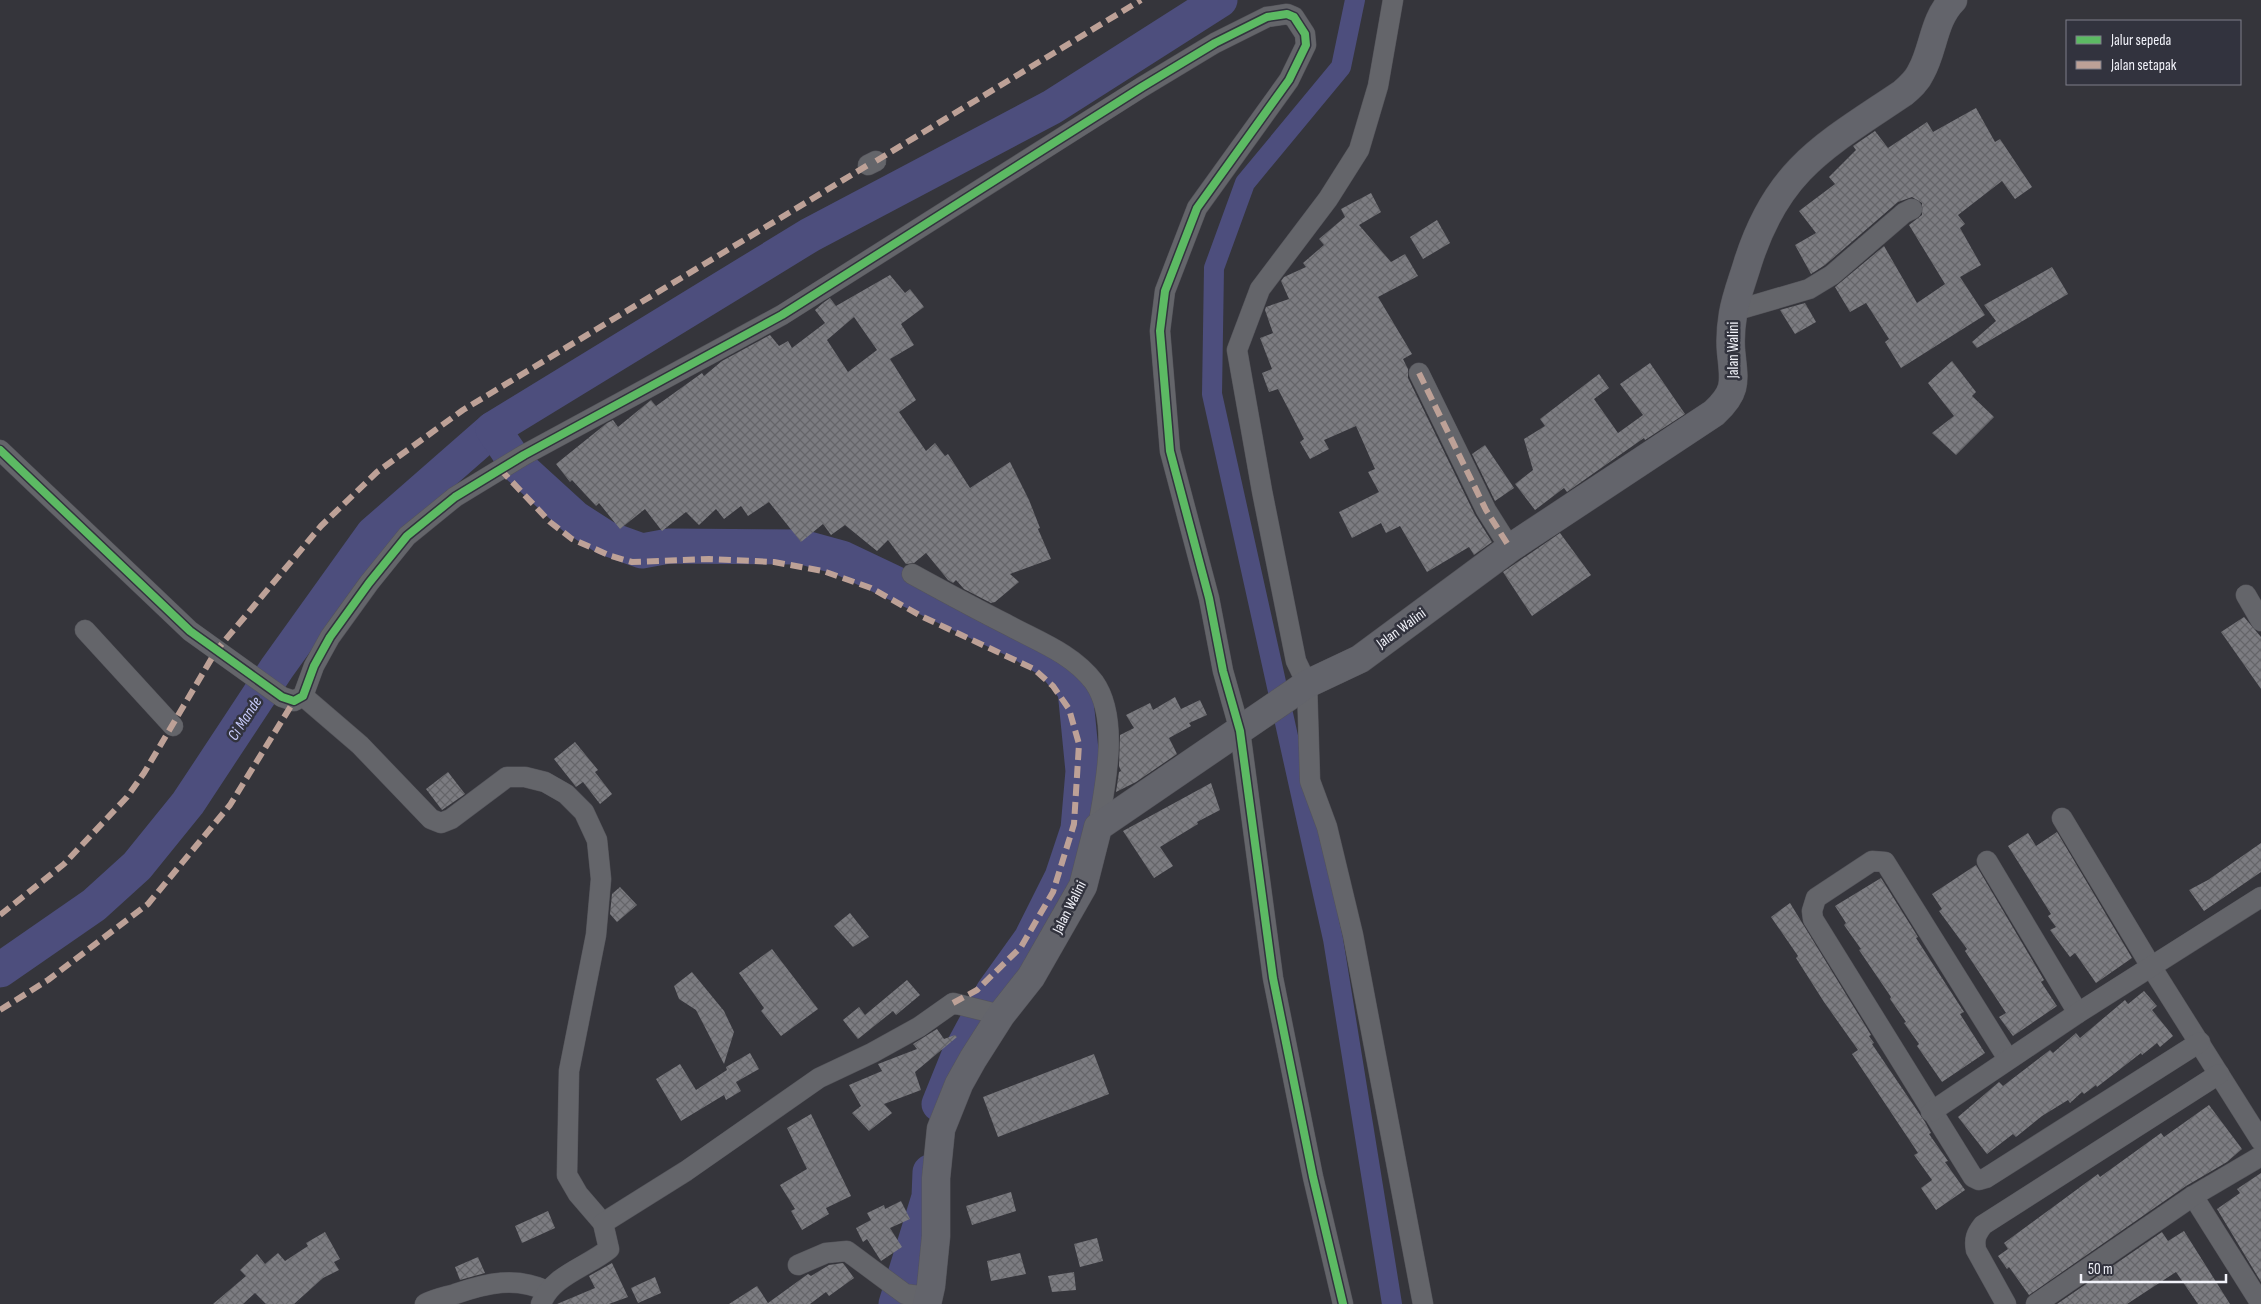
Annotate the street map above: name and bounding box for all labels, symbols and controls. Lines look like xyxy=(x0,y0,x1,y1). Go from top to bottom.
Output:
legend xyxy=(2066,20,2241,85)
text: Jalur sepeda xyxy=(2110,31,2172,50)
text: Jalan setapak xyxy=(2110,56,2177,75)
street label: Jalan Walini xyxy=(1724,322,1743,379)
street label: Jalan Walini xyxy=(1372,604,1430,653)
water label: Ci Mande xyxy=(224,693,266,744)
street label: Jalan Walini xyxy=(1048,878,1091,938)
scale bar xyxy=(2081,1252,2226,1284)
text: 50 m xyxy=(2088,1260,2113,1279)

